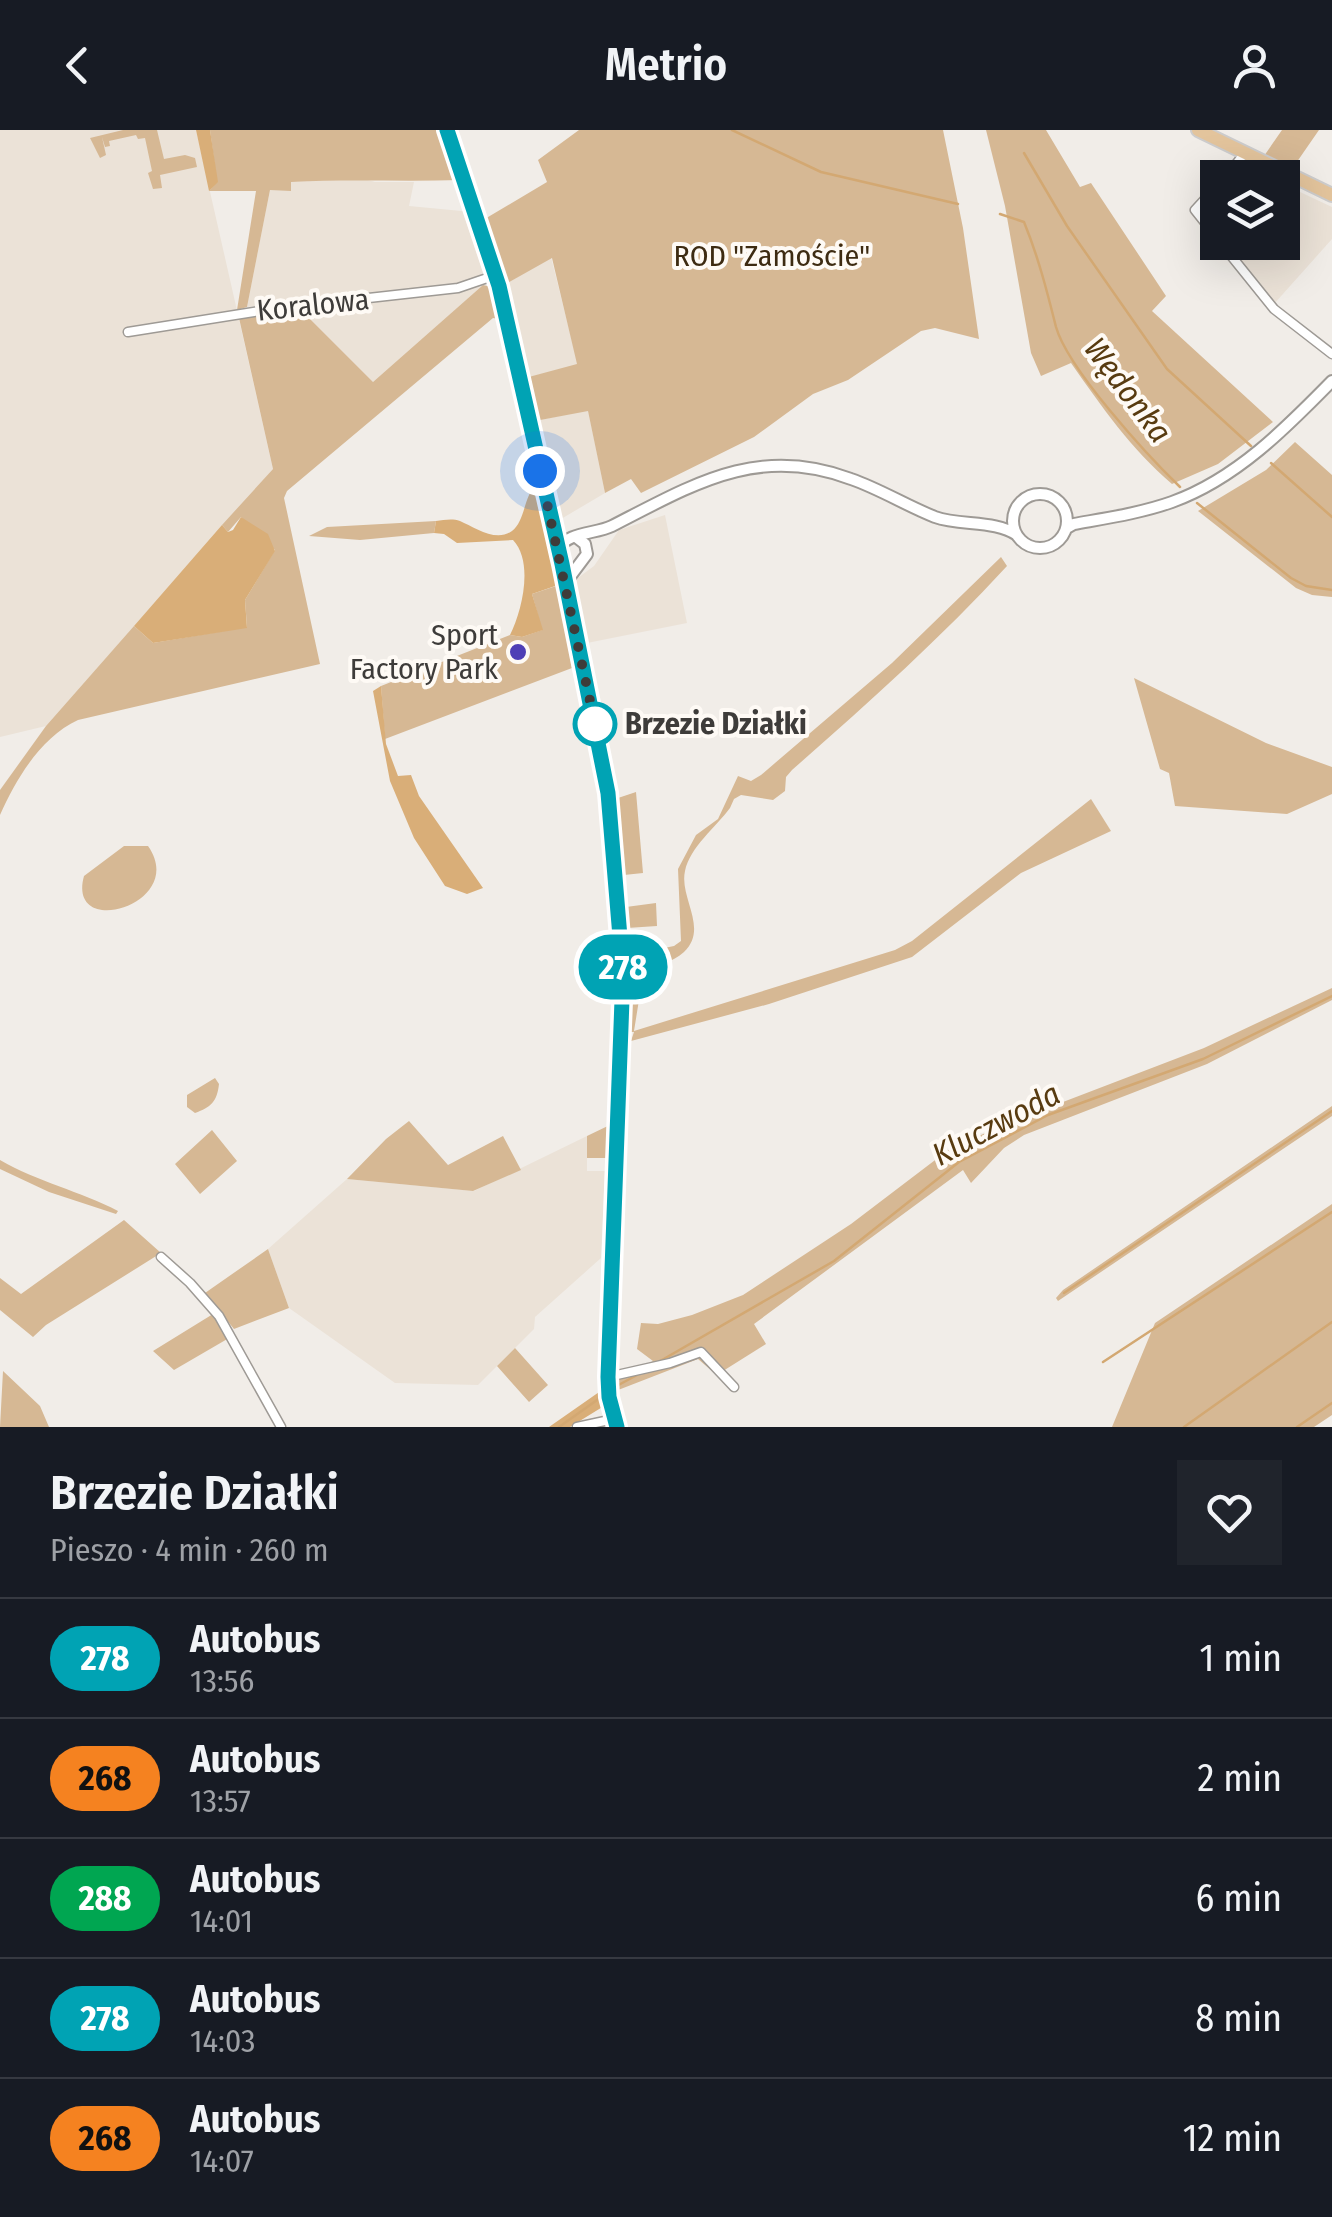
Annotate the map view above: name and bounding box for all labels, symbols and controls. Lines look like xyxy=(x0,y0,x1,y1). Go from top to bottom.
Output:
icon: back xyxy=(50,38,105,93)
text: Metrio xyxy=(605,38,727,92)
icon: person xyxy=(1227,38,1282,93)
map controls xyxy=(1200,160,1300,260)
button: layers xyxy=(1200,160,1300,260)
park label: ROD "Zamoście" xyxy=(674,238,870,274)
street label: Koralowa xyxy=(255,281,371,329)
water label: Wędonka xyxy=(1076,330,1180,450)
your location xyxy=(515,446,565,496)
place label: Sport Factory Park xyxy=(350,617,498,687)
marker: Sport Factory Park xyxy=(507,641,529,663)
marker: Brzezie Działki xyxy=(574,703,616,745)
place label: Brzezie Działki xyxy=(625,706,807,742)
line badge: 278 xyxy=(566,934,680,1000)
text: 278 xyxy=(599,946,647,988)
water label: Kluczwoda xyxy=(926,1075,1066,1173)
button: heart xyxy=(1177,1460,1282,1565)
text: Brzezie Działki xyxy=(50,1464,339,1522)
text: Pieszo · 4 min · 260 m xyxy=(50,1531,329,1569)
text: Autobus xyxy=(190,1616,320,1662)
text: 1 min xyxy=(1199,1635,1282,1681)
text: 278 xyxy=(81,1637,129,1679)
text: 13:56 xyxy=(190,1662,254,1700)
text: Autobus xyxy=(190,1736,320,1782)
text: 2 min xyxy=(1197,1755,1282,1801)
text: 268 xyxy=(79,1757,132,1799)
text: 13:57 xyxy=(190,1782,251,1820)
text: Autobus xyxy=(190,1856,320,1902)
text: 6 min xyxy=(1195,1875,1282,1921)
text: 288 xyxy=(78,1877,132,1919)
text: 14:01 xyxy=(190,1902,253,1940)
text: Autobus xyxy=(190,1976,320,2022)
text: 8 min xyxy=(1195,1995,1282,2041)
text: 278 xyxy=(81,1997,129,2039)
text: 14:03 xyxy=(190,2022,256,2060)
text: Autobus xyxy=(190,2096,320,2142)
text: 12 min xyxy=(1183,2115,1282,2161)
text: 268 xyxy=(79,2117,132,2159)
text: 14:07 xyxy=(190,2142,254,2180)

